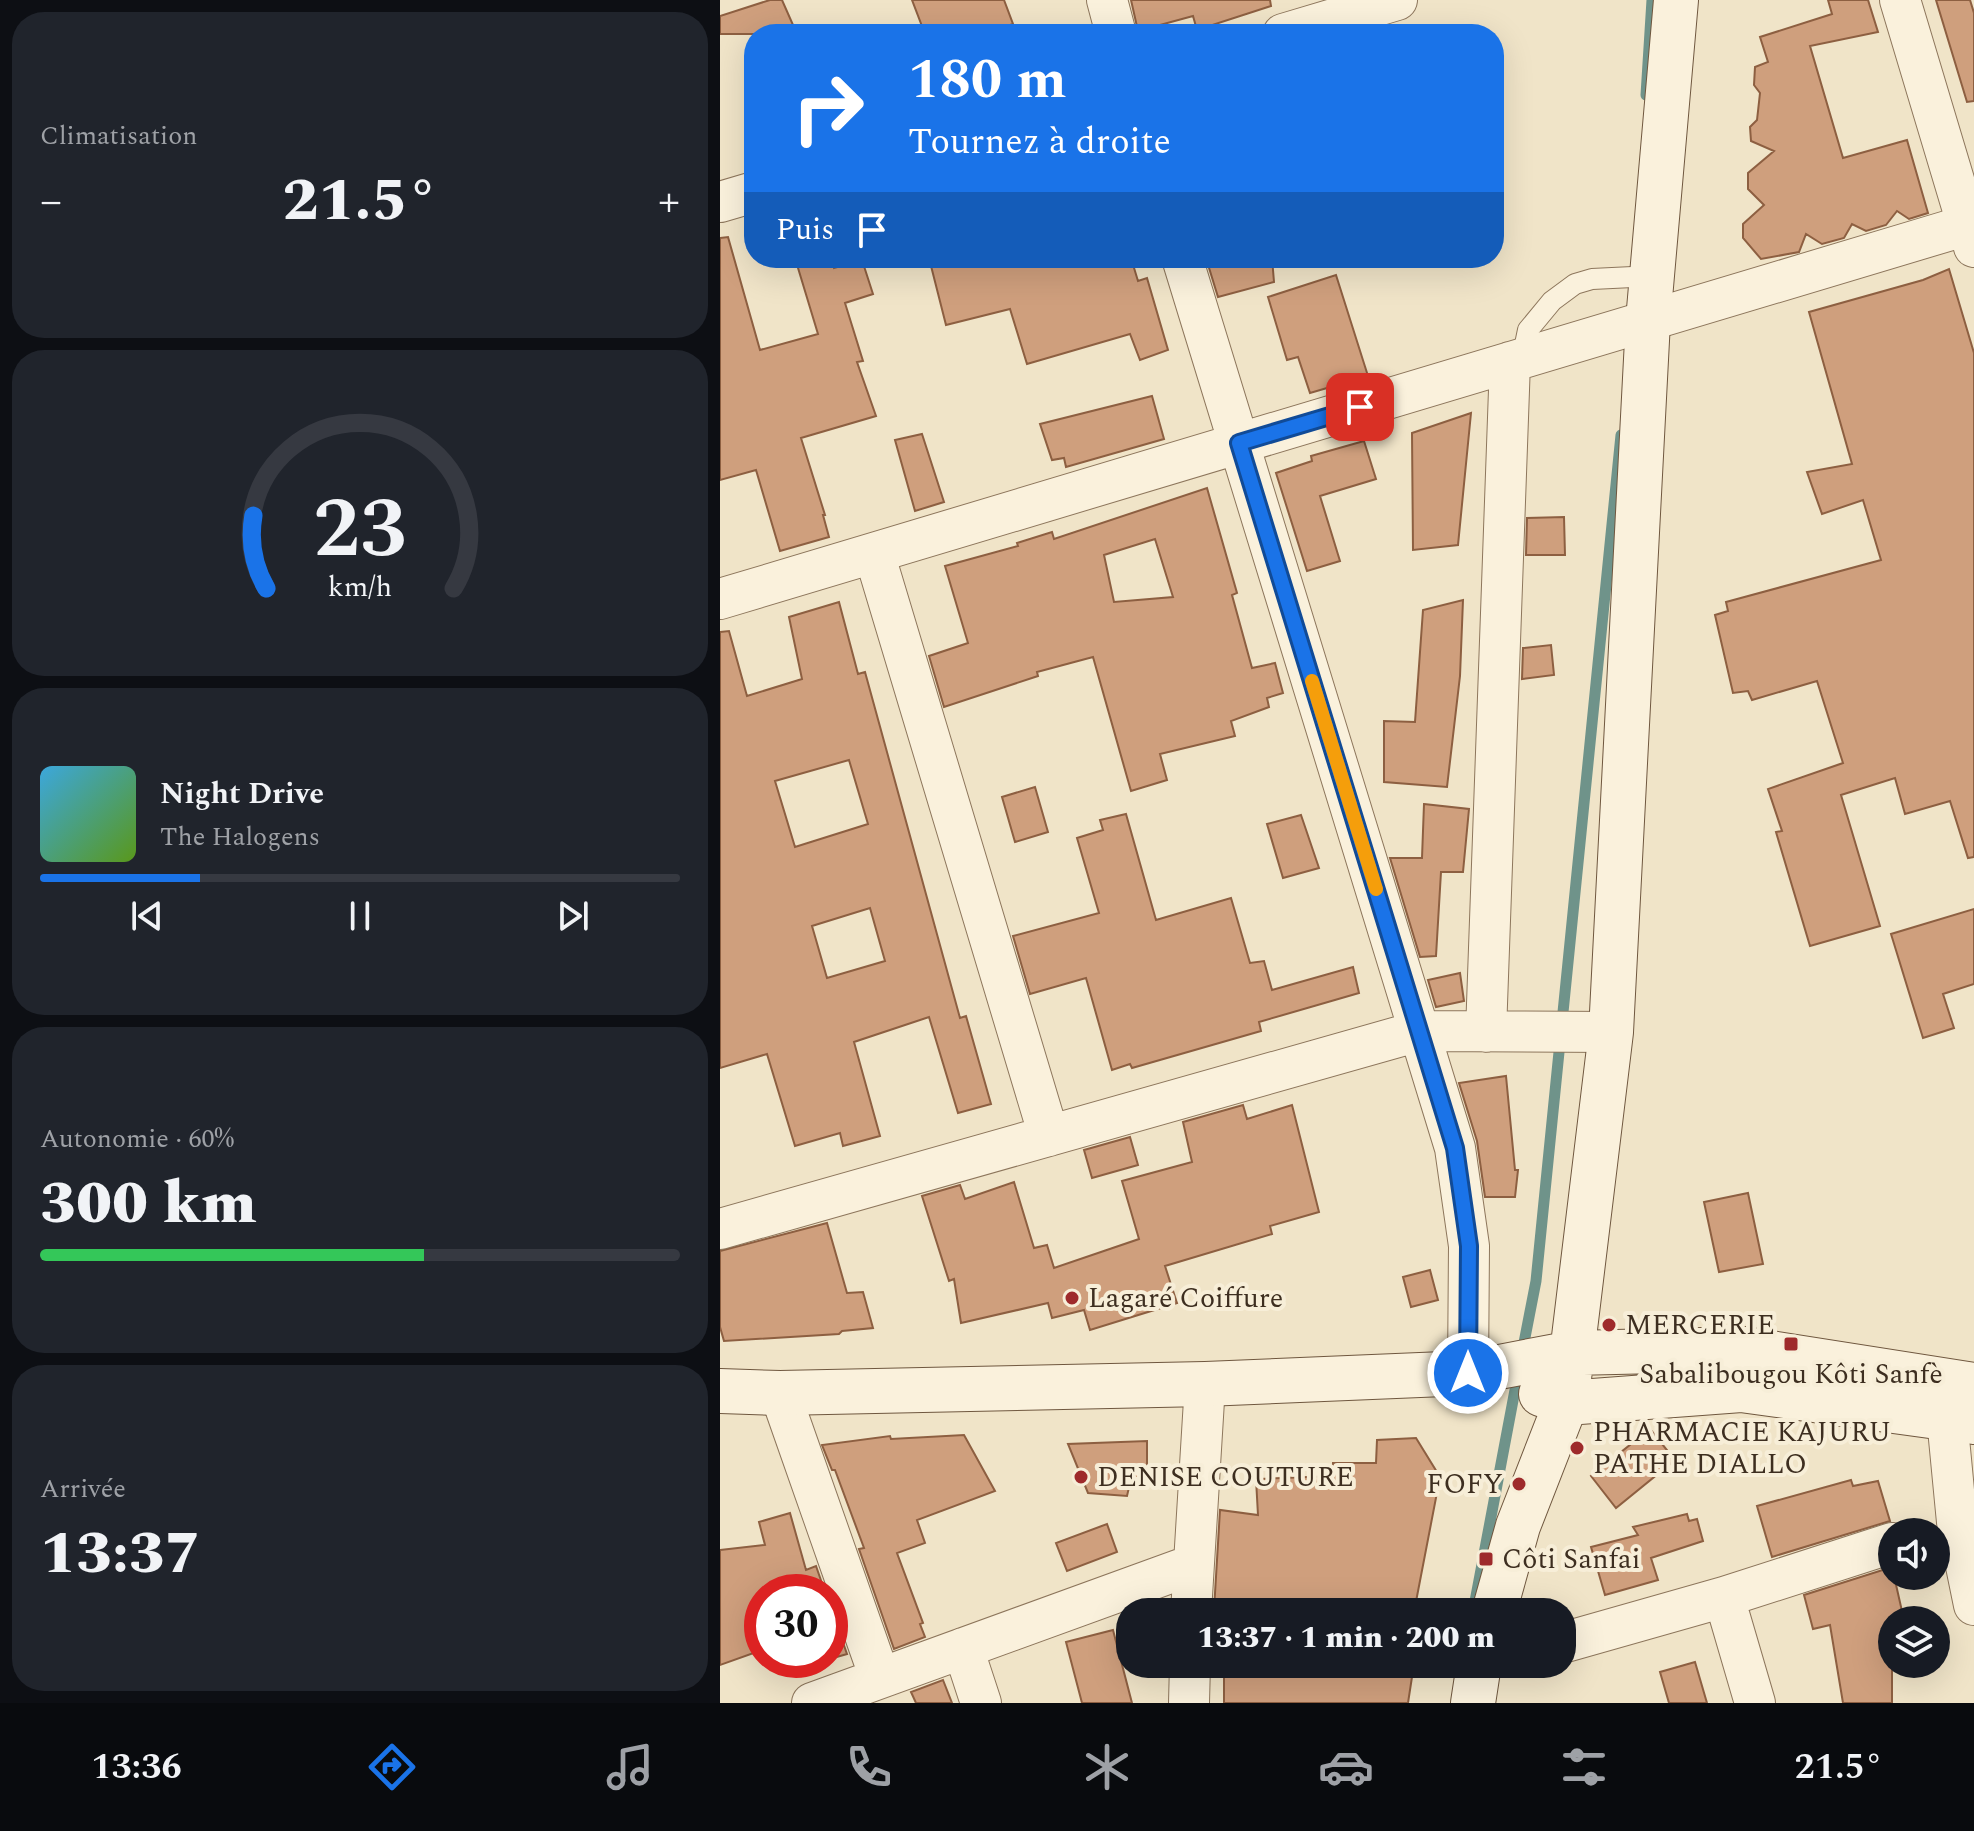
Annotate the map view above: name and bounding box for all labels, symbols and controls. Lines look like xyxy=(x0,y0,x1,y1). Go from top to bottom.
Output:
text: 180 m xyxy=(908,38,1067,123)
icon: right xyxy=(776,56,880,160)
text: Tournez à droite xyxy=(908,115,1171,170)
text: Climatisation xyxy=(40,116,197,156)
text: 21.5° xyxy=(283,155,437,247)
text: − xyxy=(40,168,62,235)
text: + xyxy=(658,168,680,235)
text: Puis xyxy=(776,207,834,253)
icon: arrive xyxy=(850,208,894,252)
pin xyxy=(1326,373,1394,441)
icon: arrive xyxy=(1338,385,1382,429)
text: 23 xyxy=(313,467,407,594)
text: km/h xyxy=(328,566,392,609)
text: Night Drive xyxy=(160,771,324,817)
text: The Halogens xyxy=(160,817,320,857)
icon: previous xyxy=(125,894,169,938)
icon: pause xyxy=(338,894,382,938)
icon: next xyxy=(551,894,595,938)
text: Autonomie · 60% xyxy=(40,1119,234,1159)
text: 300 km xyxy=(40,1158,257,1250)
place label: Lagaré Coiffure xyxy=(1088,1277,1283,1320)
marker: Lagaré Coiffure xyxy=(1063,1289,1081,1307)
place label: MERCERIE xyxy=(1625,1304,1775,1347)
marker: MERCERIE xyxy=(1600,1316,1618,1334)
position arrow xyxy=(1426,1331,1510,1415)
marker: Sabalibougou Kôti Sanfè xyxy=(1782,1335,1800,1353)
place label: Sabalibougou Kôti Sanfè xyxy=(1639,1353,1943,1396)
place label: PHARMACIE KAJURU PATHE DIALLO xyxy=(1593,1411,1891,1486)
marker: PHARMACIE KAJURU PATHE DIALLO xyxy=(1568,1439,1586,1457)
place label: DENISE COUTURE xyxy=(1097,1456,1354,1499)
place label: FOFY xyxy=(1426,1463,1503,1506)
marker: DENISE COUTURE xyxy=(1072,1468,1090,1486)
text: Arrivée xyxy=(40,1469,126,1509)
marker: FOFY xyxy=(1510,1475,1528,1493)
text: 13:37 xyxy=(40,1508,201,1600)
map controls xyxy=(1878,1518,1950,1678)
button: sound xyxy=(1878,1518,1950,1590)
place label: Côti Sanfai xyxy=(1502,1538,1640,1581)
marker: Côti Sanfai xyxy=(1477,1550,1495,1568)
speed limit sign: 30 xyxy=(744,1574,848,1678)
button: layers xyxy=(1878,1606,1950,1678)
text: 13:37 · 1 min · 200 m xyxy=(1197,1615,1495,1661)
icon: directions xyxy=(364,1739,420,1795)
icon: music xyxy=(602,1739,658,1795)
icon: phone xyxy=(841,1739,897,1795)
icon: climate xyxy=(1079,1739,1135,1795)
icon: car xyxy=(1318,1739,1374,1795)
icon: filters xyxy=(1556,1739,1612,1795)
text: 13:36 xyxy=(91,1740,182,1795)
text: 21.5° xyxy=(1794,1740,1883,1795)

